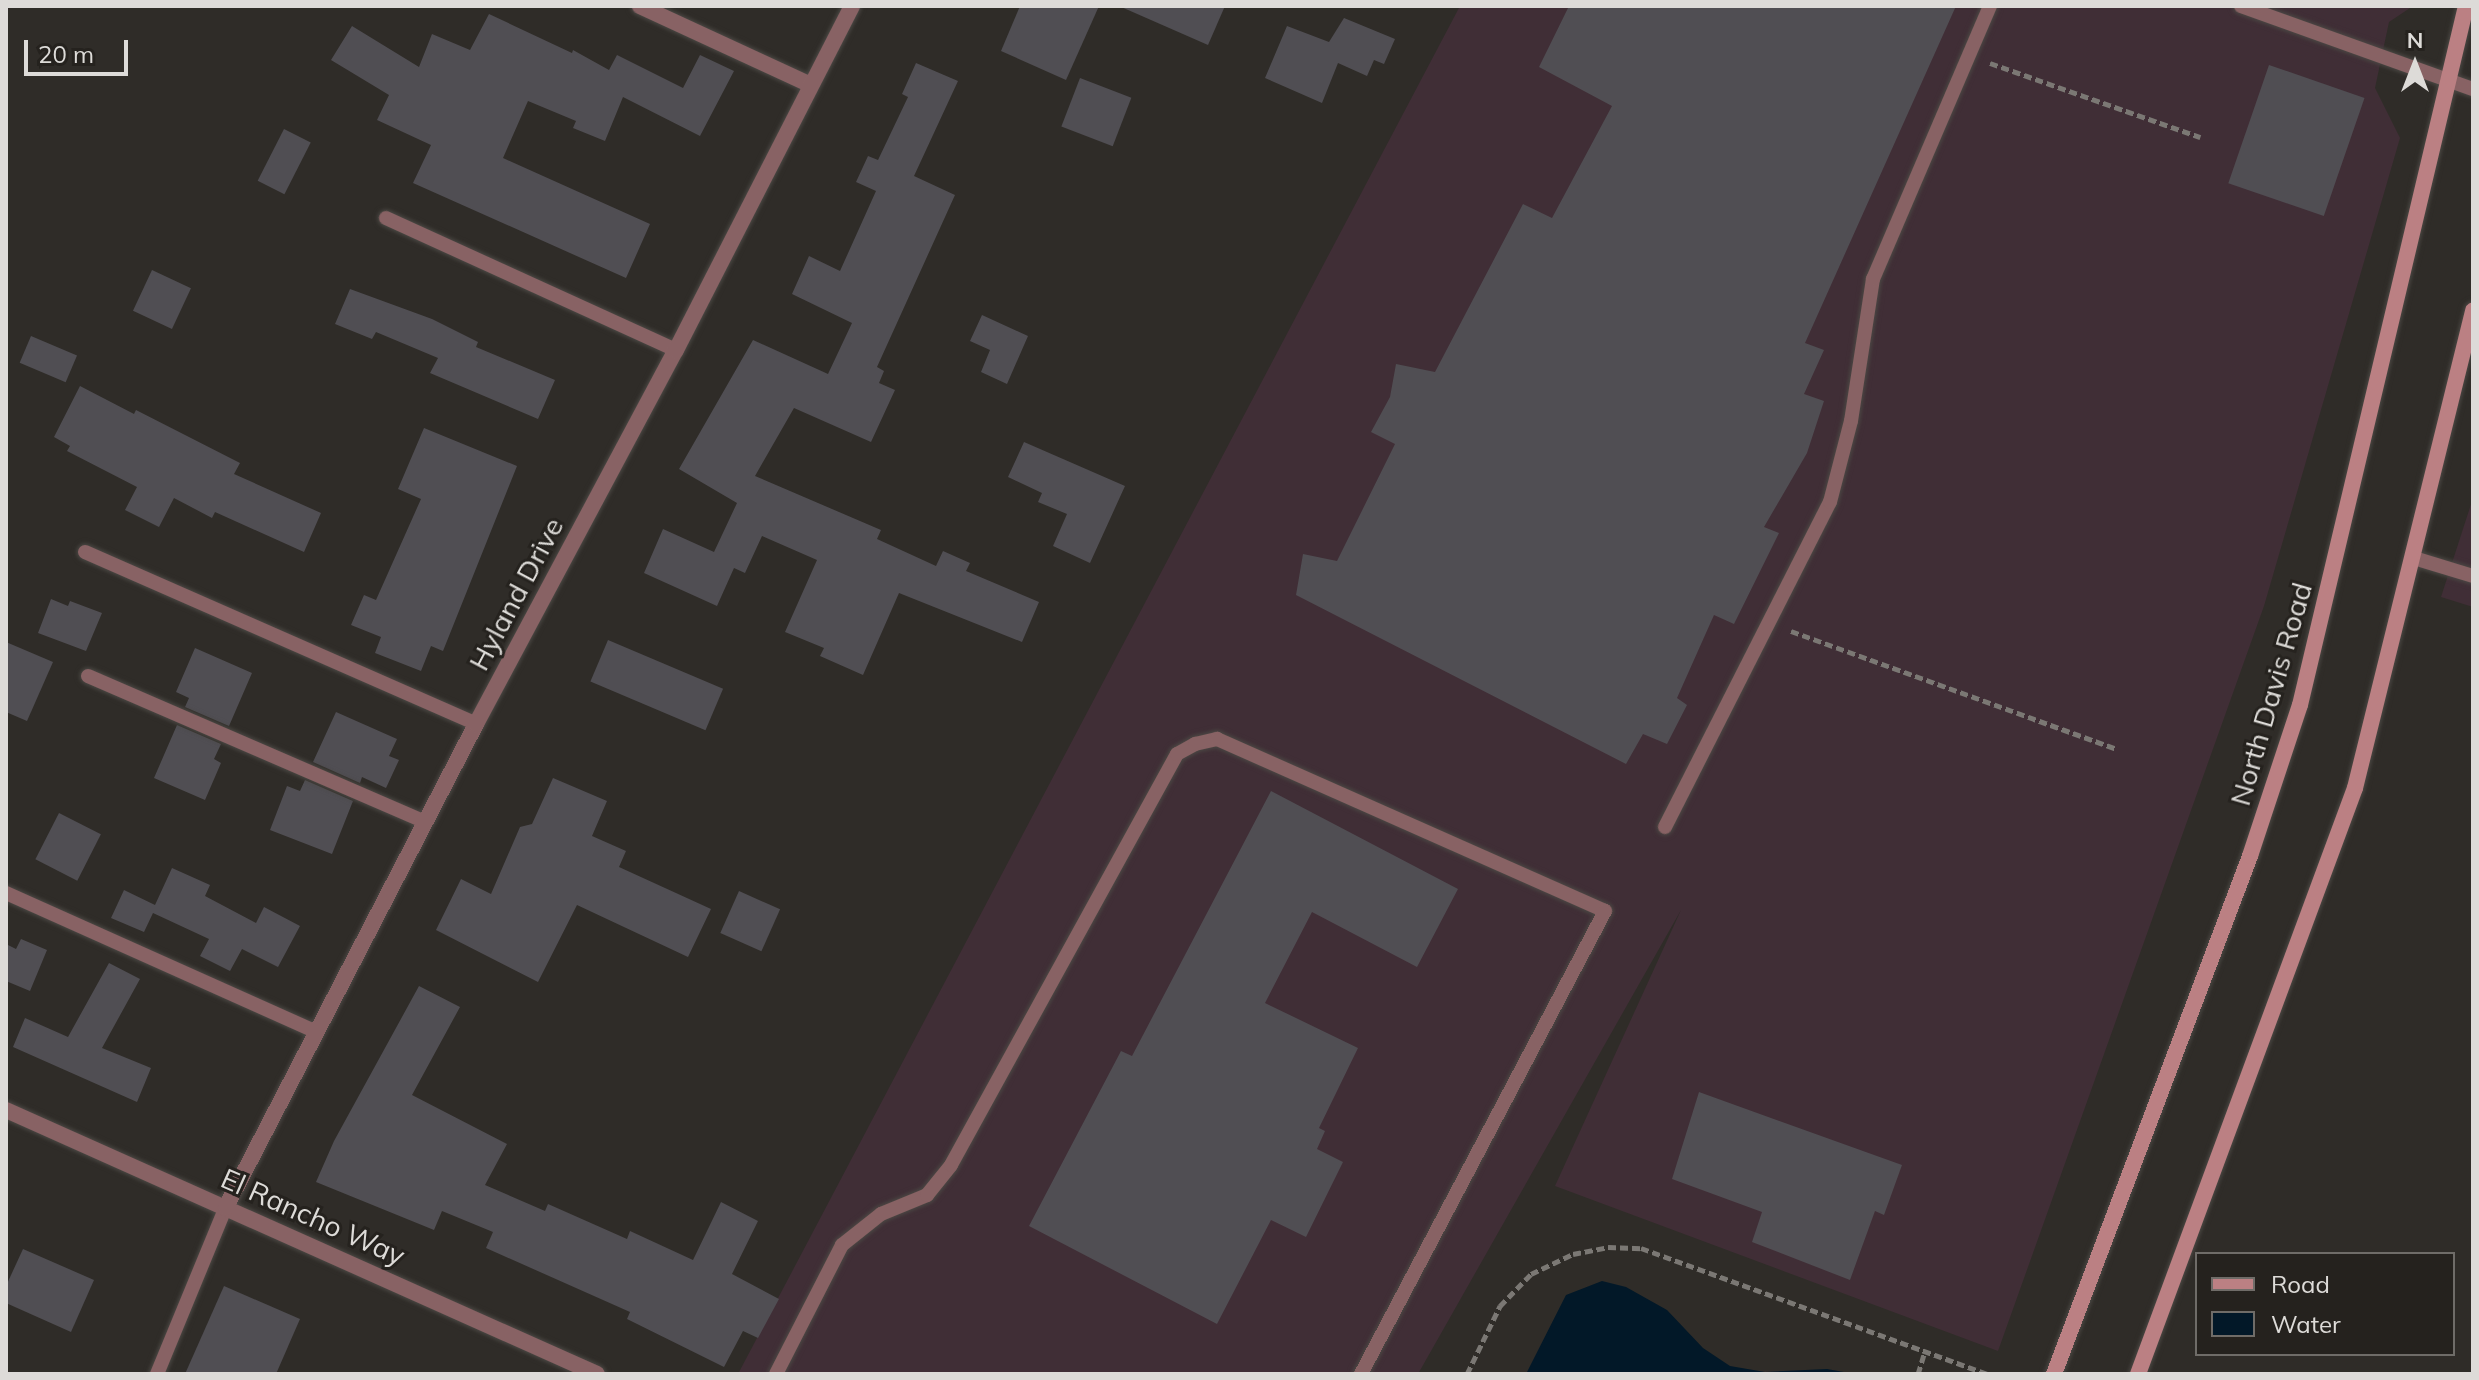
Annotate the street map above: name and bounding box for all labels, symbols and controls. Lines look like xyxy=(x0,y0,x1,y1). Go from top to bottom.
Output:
scale bar xyxy=(28,24,132,74)
north arrow xyxy=(2375,24,2455,104)
text: N xyxy=(2407,26,2423,54)
text: 20 m xyxy=(38,39,94,69)
street label: Hyland Drive xyxy=(462,512,570,676)
street label: North Davis Road xyxy=(2223,579,2319,809)
street label: El Rancho Way xyxy=(216,1161,410,1273)
legend xyxy=(2195,1252,2455,1356)
text: Road xyxy=(2271,1269,2330,1299)
text: Water xyxy=(2271,1309,2341,1339)

